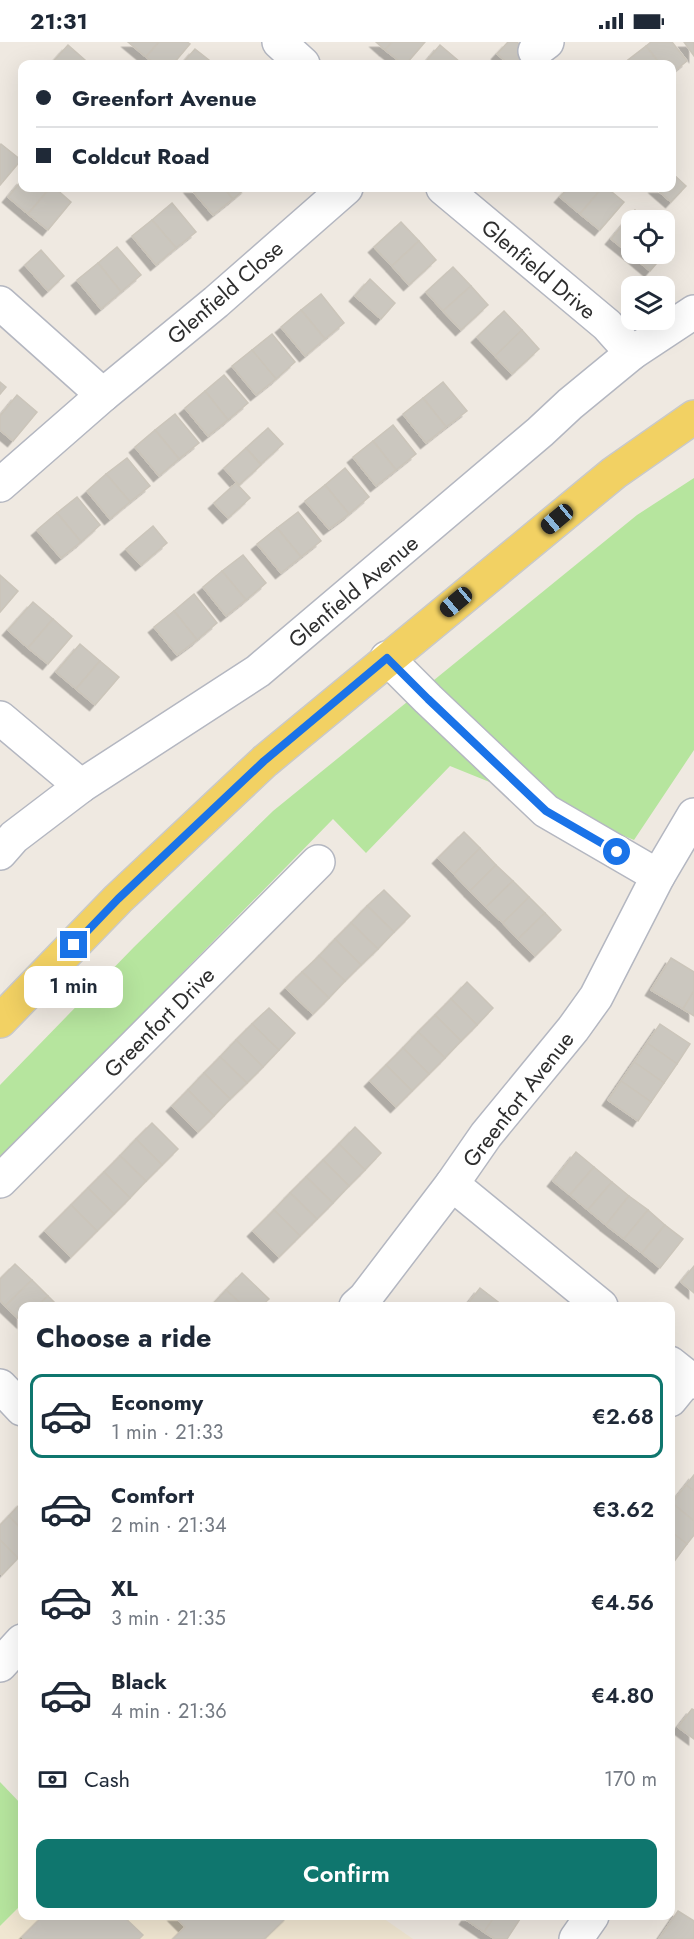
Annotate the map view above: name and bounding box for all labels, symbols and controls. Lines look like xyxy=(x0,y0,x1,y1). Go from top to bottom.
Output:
text: 21:31 xyxy=(30,5,88,37)
text: Greenfort Avenue xyxy=(72,82,257,114)
text: Coldcut Road xyxy=(72,140,210,172)
map controls xyxy=(621,210,675,330)
button: locate xyxy=(621,210,675,264)
street label: Glenfield Drive xyxy=(475,211,603,327)
street label: Glenfield Close xyxy=(160,232,290,352)
button: layers xyxy=(621,276,675,330)
car xyxy=(537,501,577,537)
street label: Glenfield Avenue xyxy=(281,527,425,655)
car xyxy=(436,584,476,620)
route start xyxy=(603,838,630,865)
route end xyxy=(60,931,87,958)
street label: Greenfort Drive xyxy=(96,959,222,1085)
callout: 1 min xyxy=(25,966,124,1008)
text: 1 min xyxy=(49,972,98,1001)
street label: Greenfort Avenue xyxy=(455,1024,581,1174)
text: Choose a ride xyxy=(36,1318,211,1357)
text: Economy xyxy=(111,1386,203,1418)
icon: car xyxy=(39,1389,93,1443)
text: €2.68 xyxy=(592,1400,654,1432)
text: 1 min · 21:33 xyxy=(111,1418,224,1447)
text: Comfort xyxy=(111,1479,194,1511)
icon: car xyxy=(39,1482,93,1536)
text: €3.62 xyxy=(592,1493,654,1525)
text: 2 min · 21:34 xyxy=(111,1511,227,1540)
text: XL xyxy=(111,1572,138,1604)
icon: car xyxy=(39,1575,93,1629)
text: €4.56 xyxy=(591,1586,654,1618)
text: 3 min · 21:35 xyxy=(111,1604,226,1633)
text: Black xyxy=(111,1665,167,1697)
icon: car xyxy=(39,1668,93,1722)
text: €4.80 xyxy=(591,1679,654,1711)
text: 4 min · 21:36 xyxy=(111,1697,227,1726)
icon: cash xyxy=(36,1763,69,1796)
text: Cash xyxy=(84,1763,130,1795)
text: 170 m xyxy=(604,1765,657,1794)
button: Confirm xyxy=(36,1839,657,1908)

